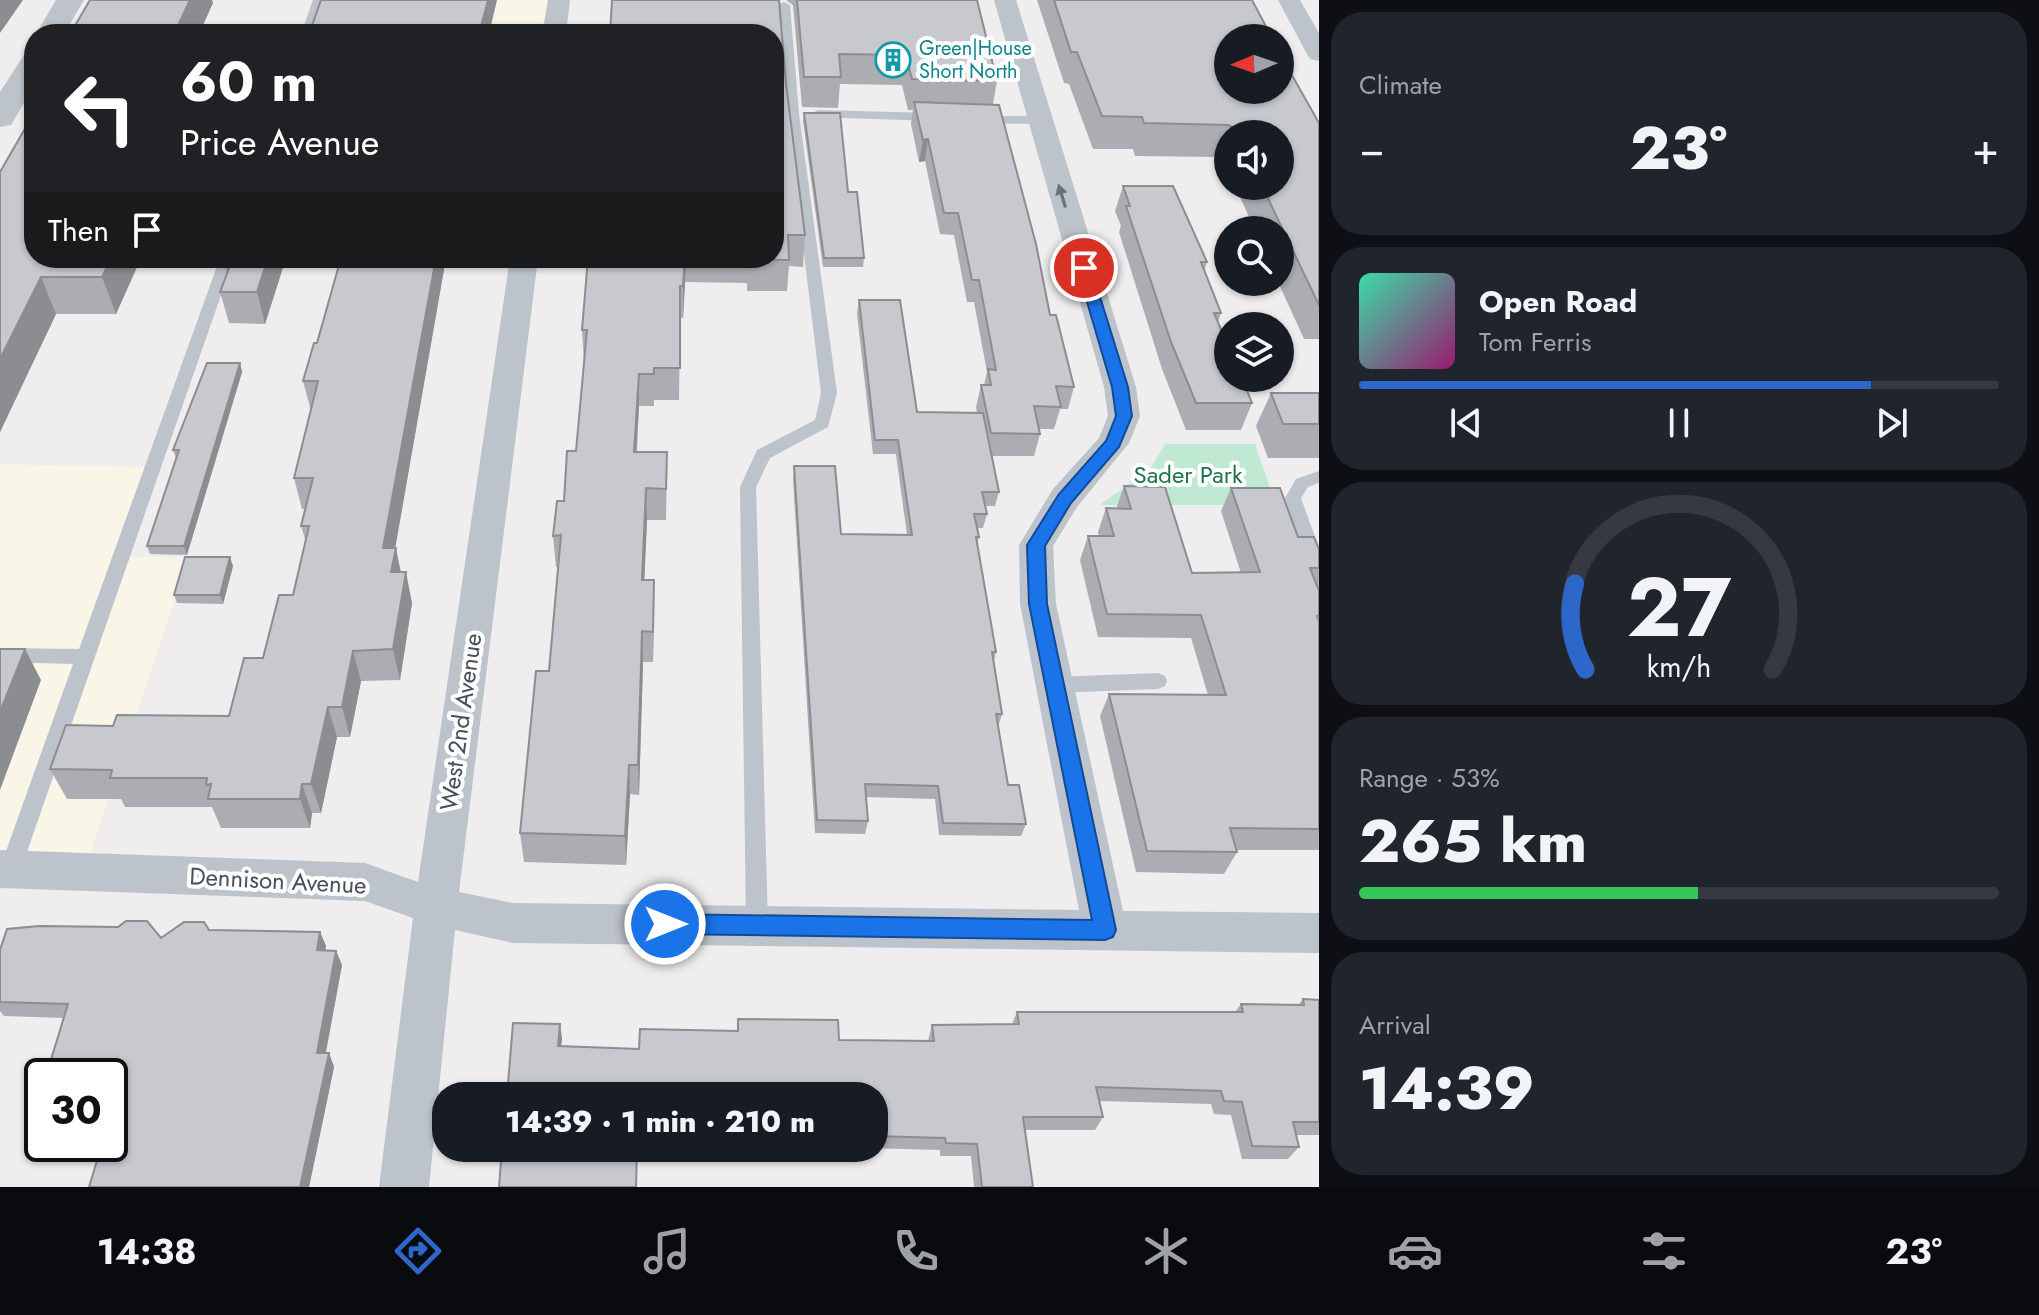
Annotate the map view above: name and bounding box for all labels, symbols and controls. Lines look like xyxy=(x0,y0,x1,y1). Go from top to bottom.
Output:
north arrow xyxy=(1214,24,1294,104)
map controls xyxy=(1214,24,1294,392)
place label: Green|House Short North xyxy=(919,34,1032,86)
text: 60 m xyxy=(180,41,317,122)
building icon: Green|House Short North xyxy=(874,41,912,79)
icon: left xyxy=(48,56,152,160)
text: Climate xyxy=(1359,66,1442,104)
text: 23° xyxy=(1630,105,1727,192)
text: Price Avenue xyxy=(180,116,379,168)
text: − xyxy=(1359,117,1385,181)
text: + xyxy=(1972,117,1999,181)
button: sound xyxy=(1214,120,1294,200)
one-way arrow xyxy=(1055,184,1068,208)
icon: arrive xyxy=(125,208,169,252)
text: Then xyxy=(48,209,109,252)
button: search xyxy=(1214,216,1294,296)
pin xyxy=(1050,234,1118,302)
icon: arrive xyxy=(1062,246,1106,290)
text: Open Road xyxy=(1479,280,1637,323)
button: layers xyxy=(1214,312,1294,392)
text: Tom Ferris xyxy=(1479,323,1591,361)
icon: previous xyxy=(1444,401,1488,445)
icon: pause xyxy=(1657,401,1701,445)
icon: next xyxy=(1870,401,1914,445)
park label: Sader Park xyxy=(1134,457,1243,492)
text: 27 xyxy=(1627,546,1731,666)
street label: West 2nd Avenue xyxy=(431,631,490,813)
text: km/h xyxy=(1647,646,1711,688)
text: Range · 53% xyxy=(1359,759,1500,797)
text: 265 km xyxy=(1359,798,1587,885)
street label: Dennison Avenue xyxy=(188,858,368,903)
position arrow xyxy=(623,882,707,966)
text: Arrival xyxy=(1359,1006,1431,1044)
text: 14:39 xyxy=(1359,1045,1535,1132)
speed limit sign: 30 xyxy=(24,1058,128,1162)
text: 14:39 · 1 min · 210 m xyxy=(505,1100,815,1143)
icon: directions xyxy=(390,1223,446,1279)
icon: music xyxy=(639,1223,695,1279)
icon: phone xyxy=(888,1223,944,1279)
icon: climate xyxy=(1138,1223,1194,1279)
icon: car xyxy=(1387,1223,1443,1279)
icon: filters xyxy=(1636,1223,1692,1279)
text: 14:38 xyxy=(97,1225,197,1277)
text: 23° xyxy=(1886,1225,1942,1277)

